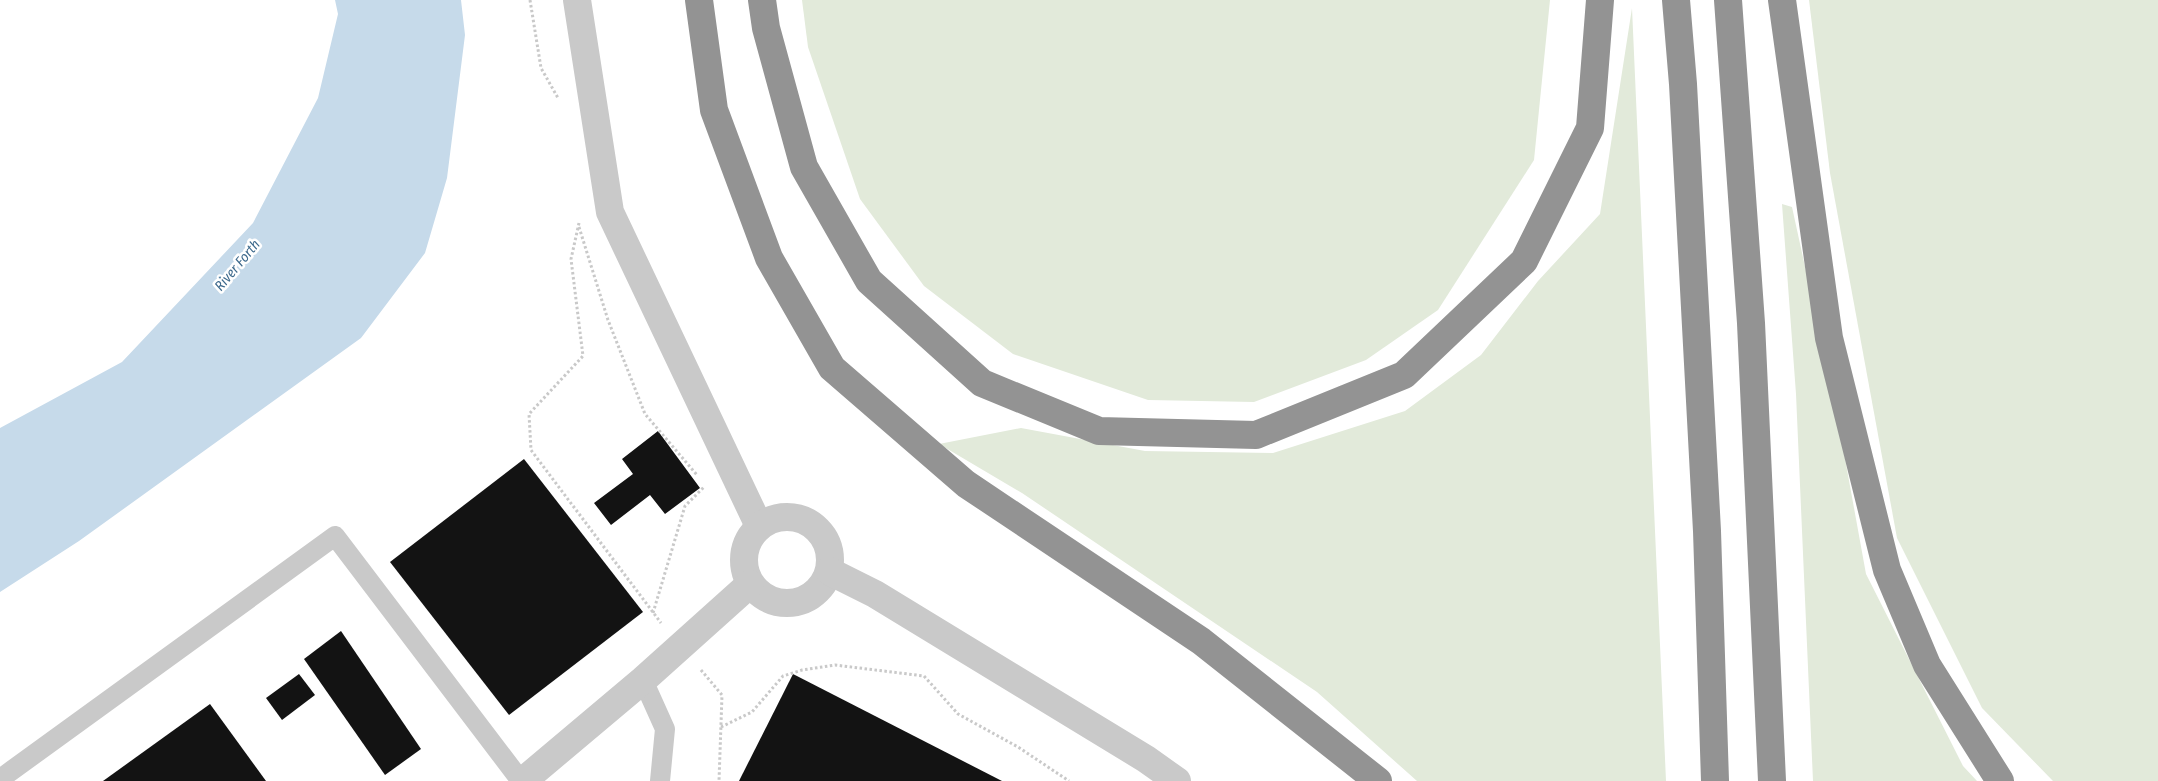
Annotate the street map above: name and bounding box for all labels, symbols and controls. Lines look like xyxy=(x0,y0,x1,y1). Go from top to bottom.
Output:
water label: River Forth xyxy=(211,236,264,294)

